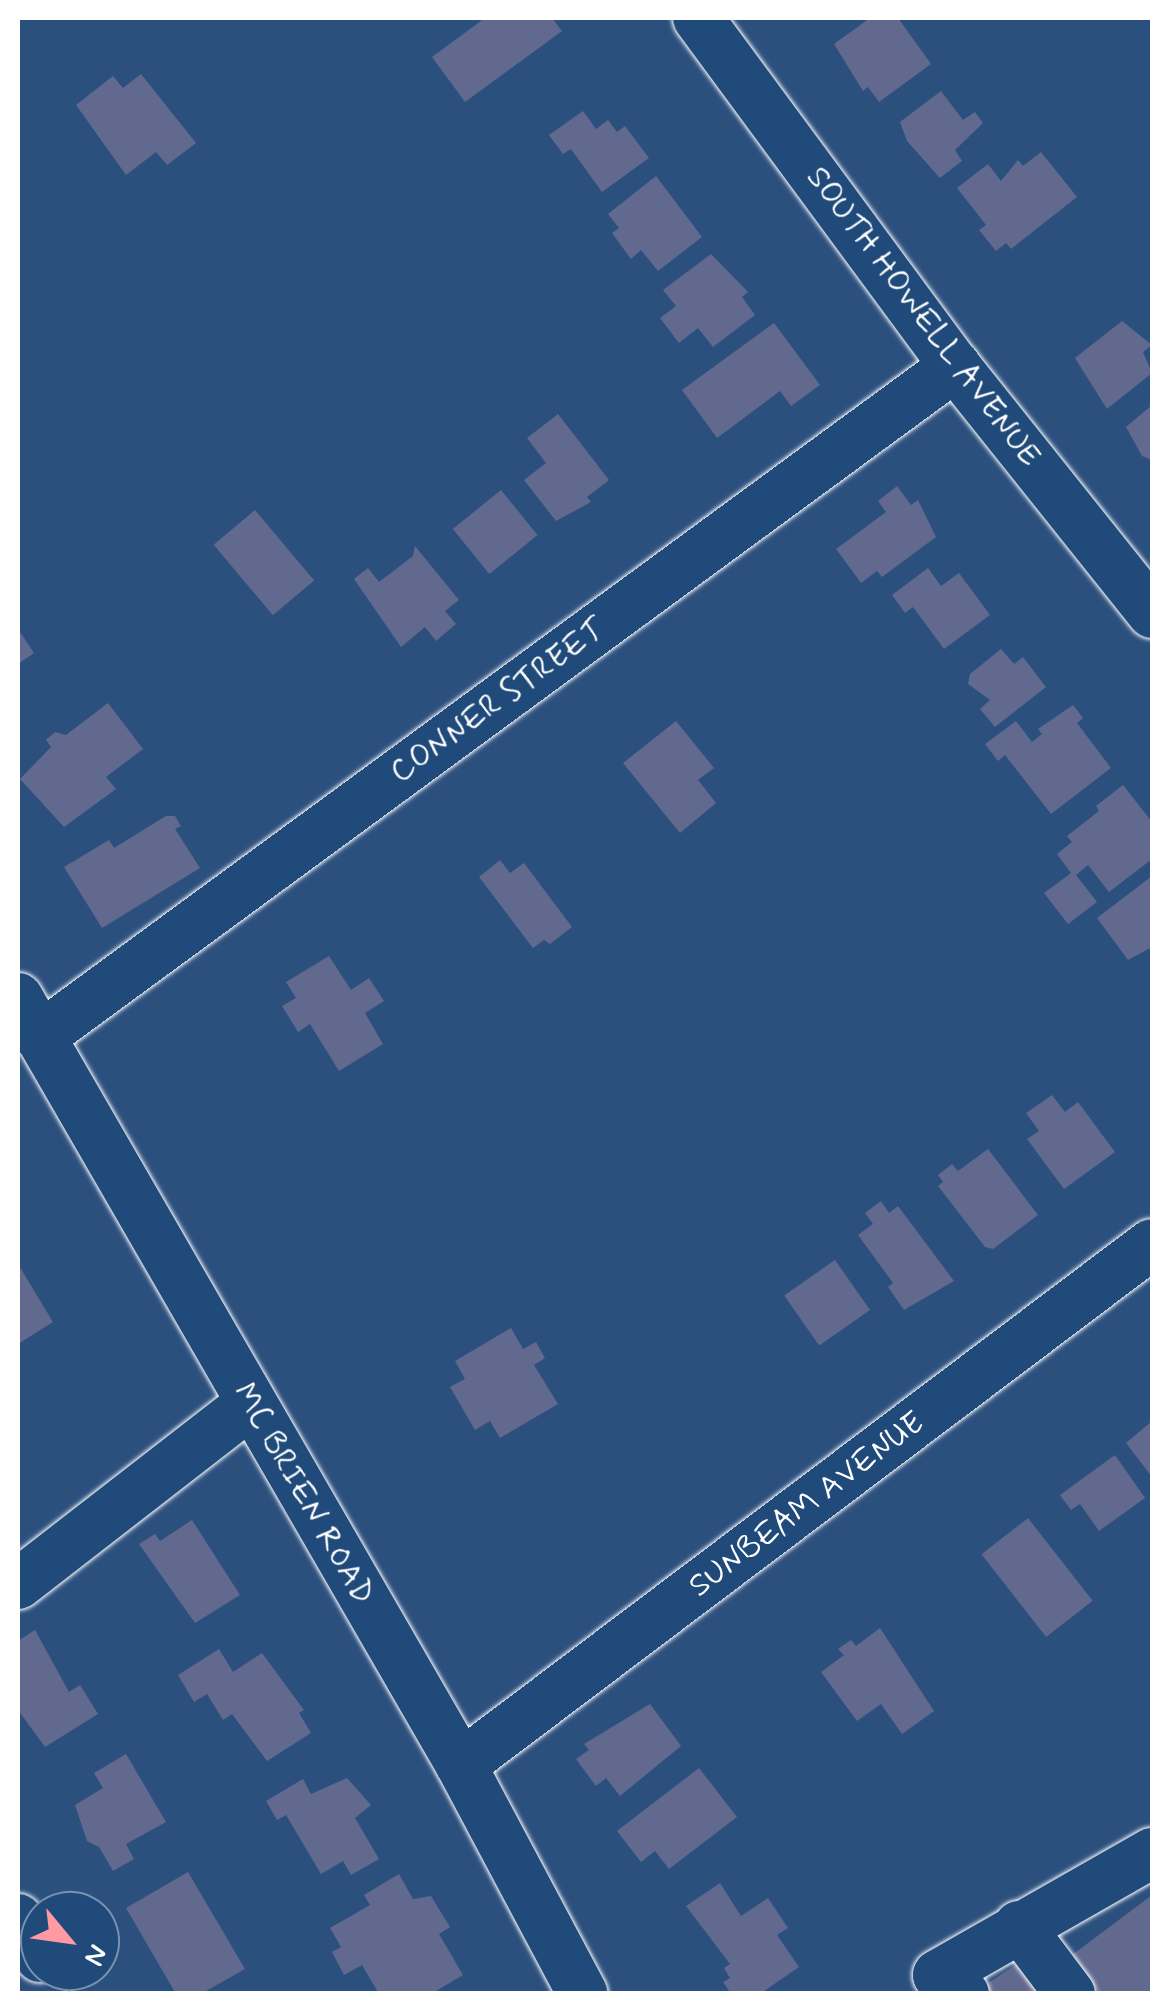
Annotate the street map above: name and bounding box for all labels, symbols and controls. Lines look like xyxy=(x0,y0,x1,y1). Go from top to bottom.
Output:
street label: SOUTH HOWELL AVENUE xyxy=(796,157,1050,477)
street label: CONNER STREET xyxy=(382,610,614,792)
street label: MC BRIEN ROAD xyxy=(225,1379,381,1609)
street label: SUNBEAM AVENUE xyxy=(681,1403,933,1607)
north arrow xyxy=(20,1891,120,1991)
text: N xyxy=(74,1938,116,1972)

